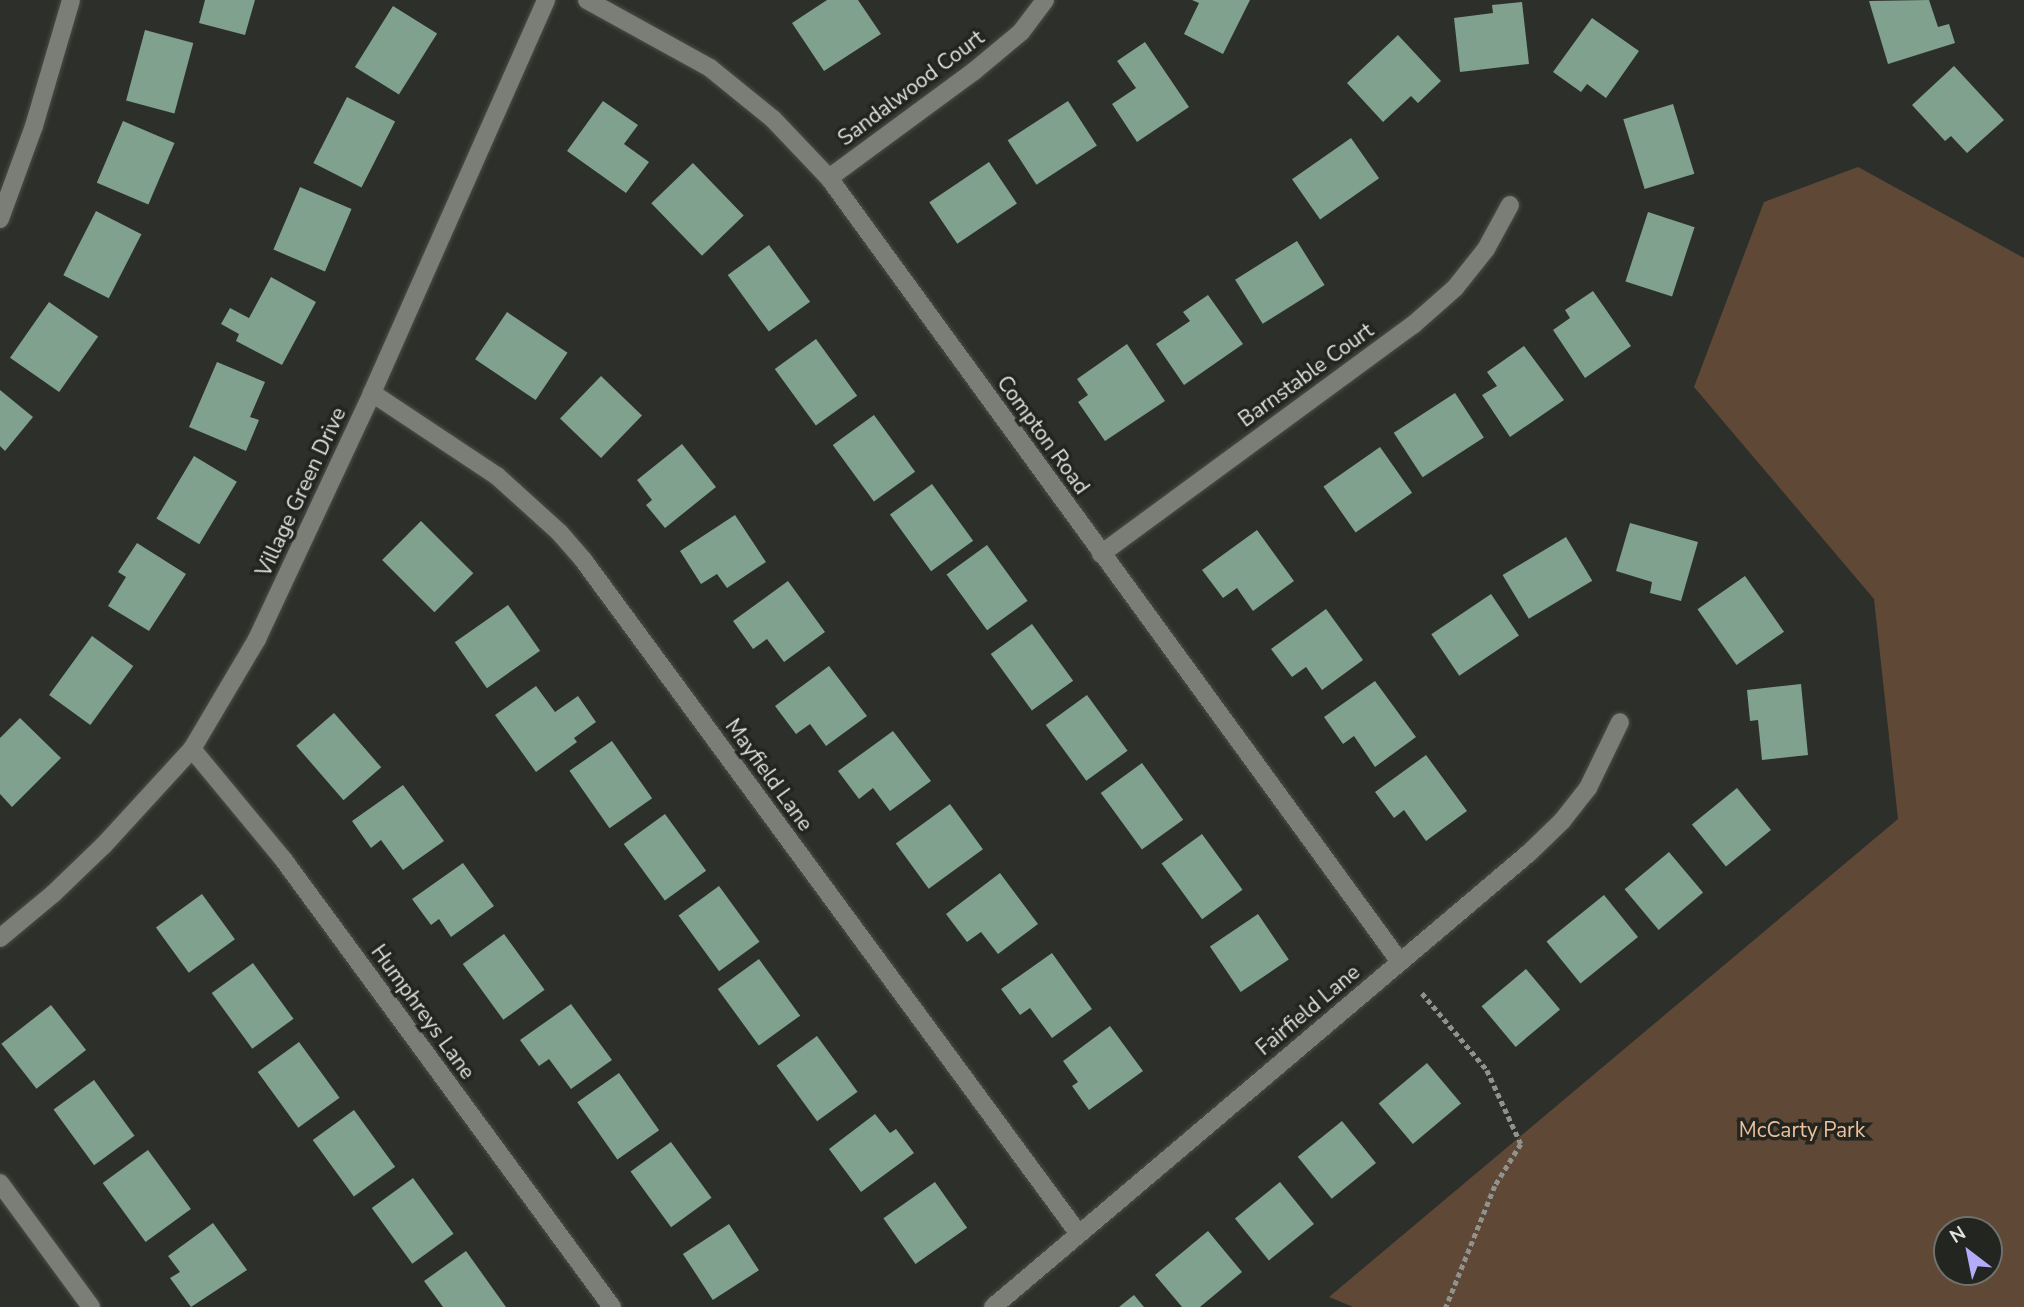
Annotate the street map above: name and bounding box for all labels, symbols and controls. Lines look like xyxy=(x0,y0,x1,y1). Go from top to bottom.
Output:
street label: Sandalwood Court xyxy=(833,25,989,151)
street label: Barnstable Court xyxy=(1234,318,1378,432)
street label: Compton Road xyxy=(992,371,1094,499)
street label: Village Green Drive xyxy=(251,403,351,581)
street label: Mayfield Lane xyxy=(720,714,818,836)
street label: Humphreys Lane xyxy=(366,940,480,1084)
street label: Fairfield Lane xyxy=(1251,959,1365,1061)
park label: McCarty Park xyxy=(1739,1117,1865,1143)
north arrow xyxy=(1933,1216,2003,1286)
text: N xyxy=(1945,1220,1971,1250)

